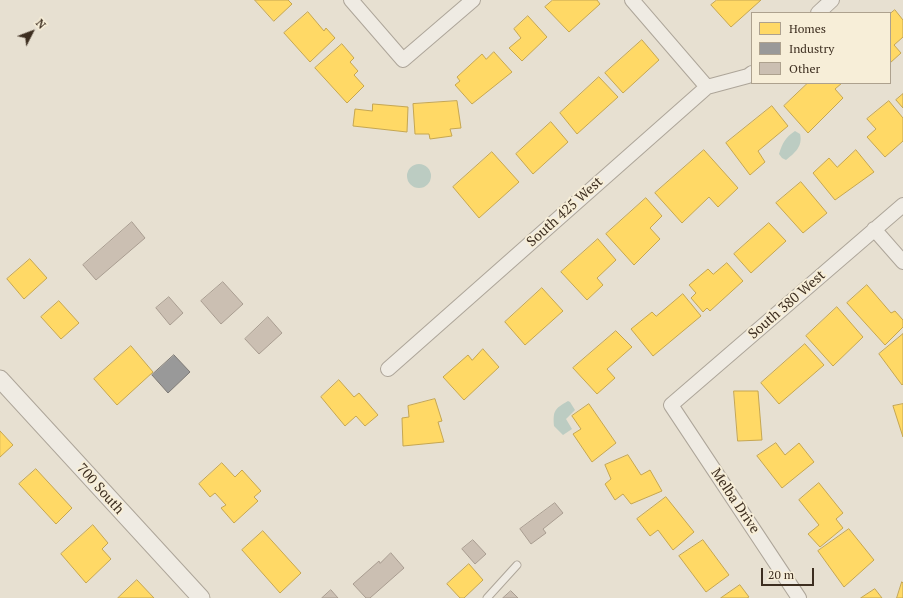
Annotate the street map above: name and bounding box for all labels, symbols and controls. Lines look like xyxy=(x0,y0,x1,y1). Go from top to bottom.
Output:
north arrow xyxy=(12,12,52,52)
legend xyxy=(751,12,891,84)
text: N xyxy=(33,16,49,32)
text: Homes xyxy=(789,21,826,36)
text: Industry xyxy=(789,41,834,56)
text: Other xyxy=(789,61,820,76)
street label: South 425 West xyxy=(524,174,606,250)
street label: South 380 West xyxy=(745,267,829,343)
street label: 700 South xyxy=(73,460,127,518)
street label: Melba Drive xyxy=(707,465,763,537)
scale bar xyxy=(763,560,816,586)
text: 20 m xyxy=(768,567,794,582)

